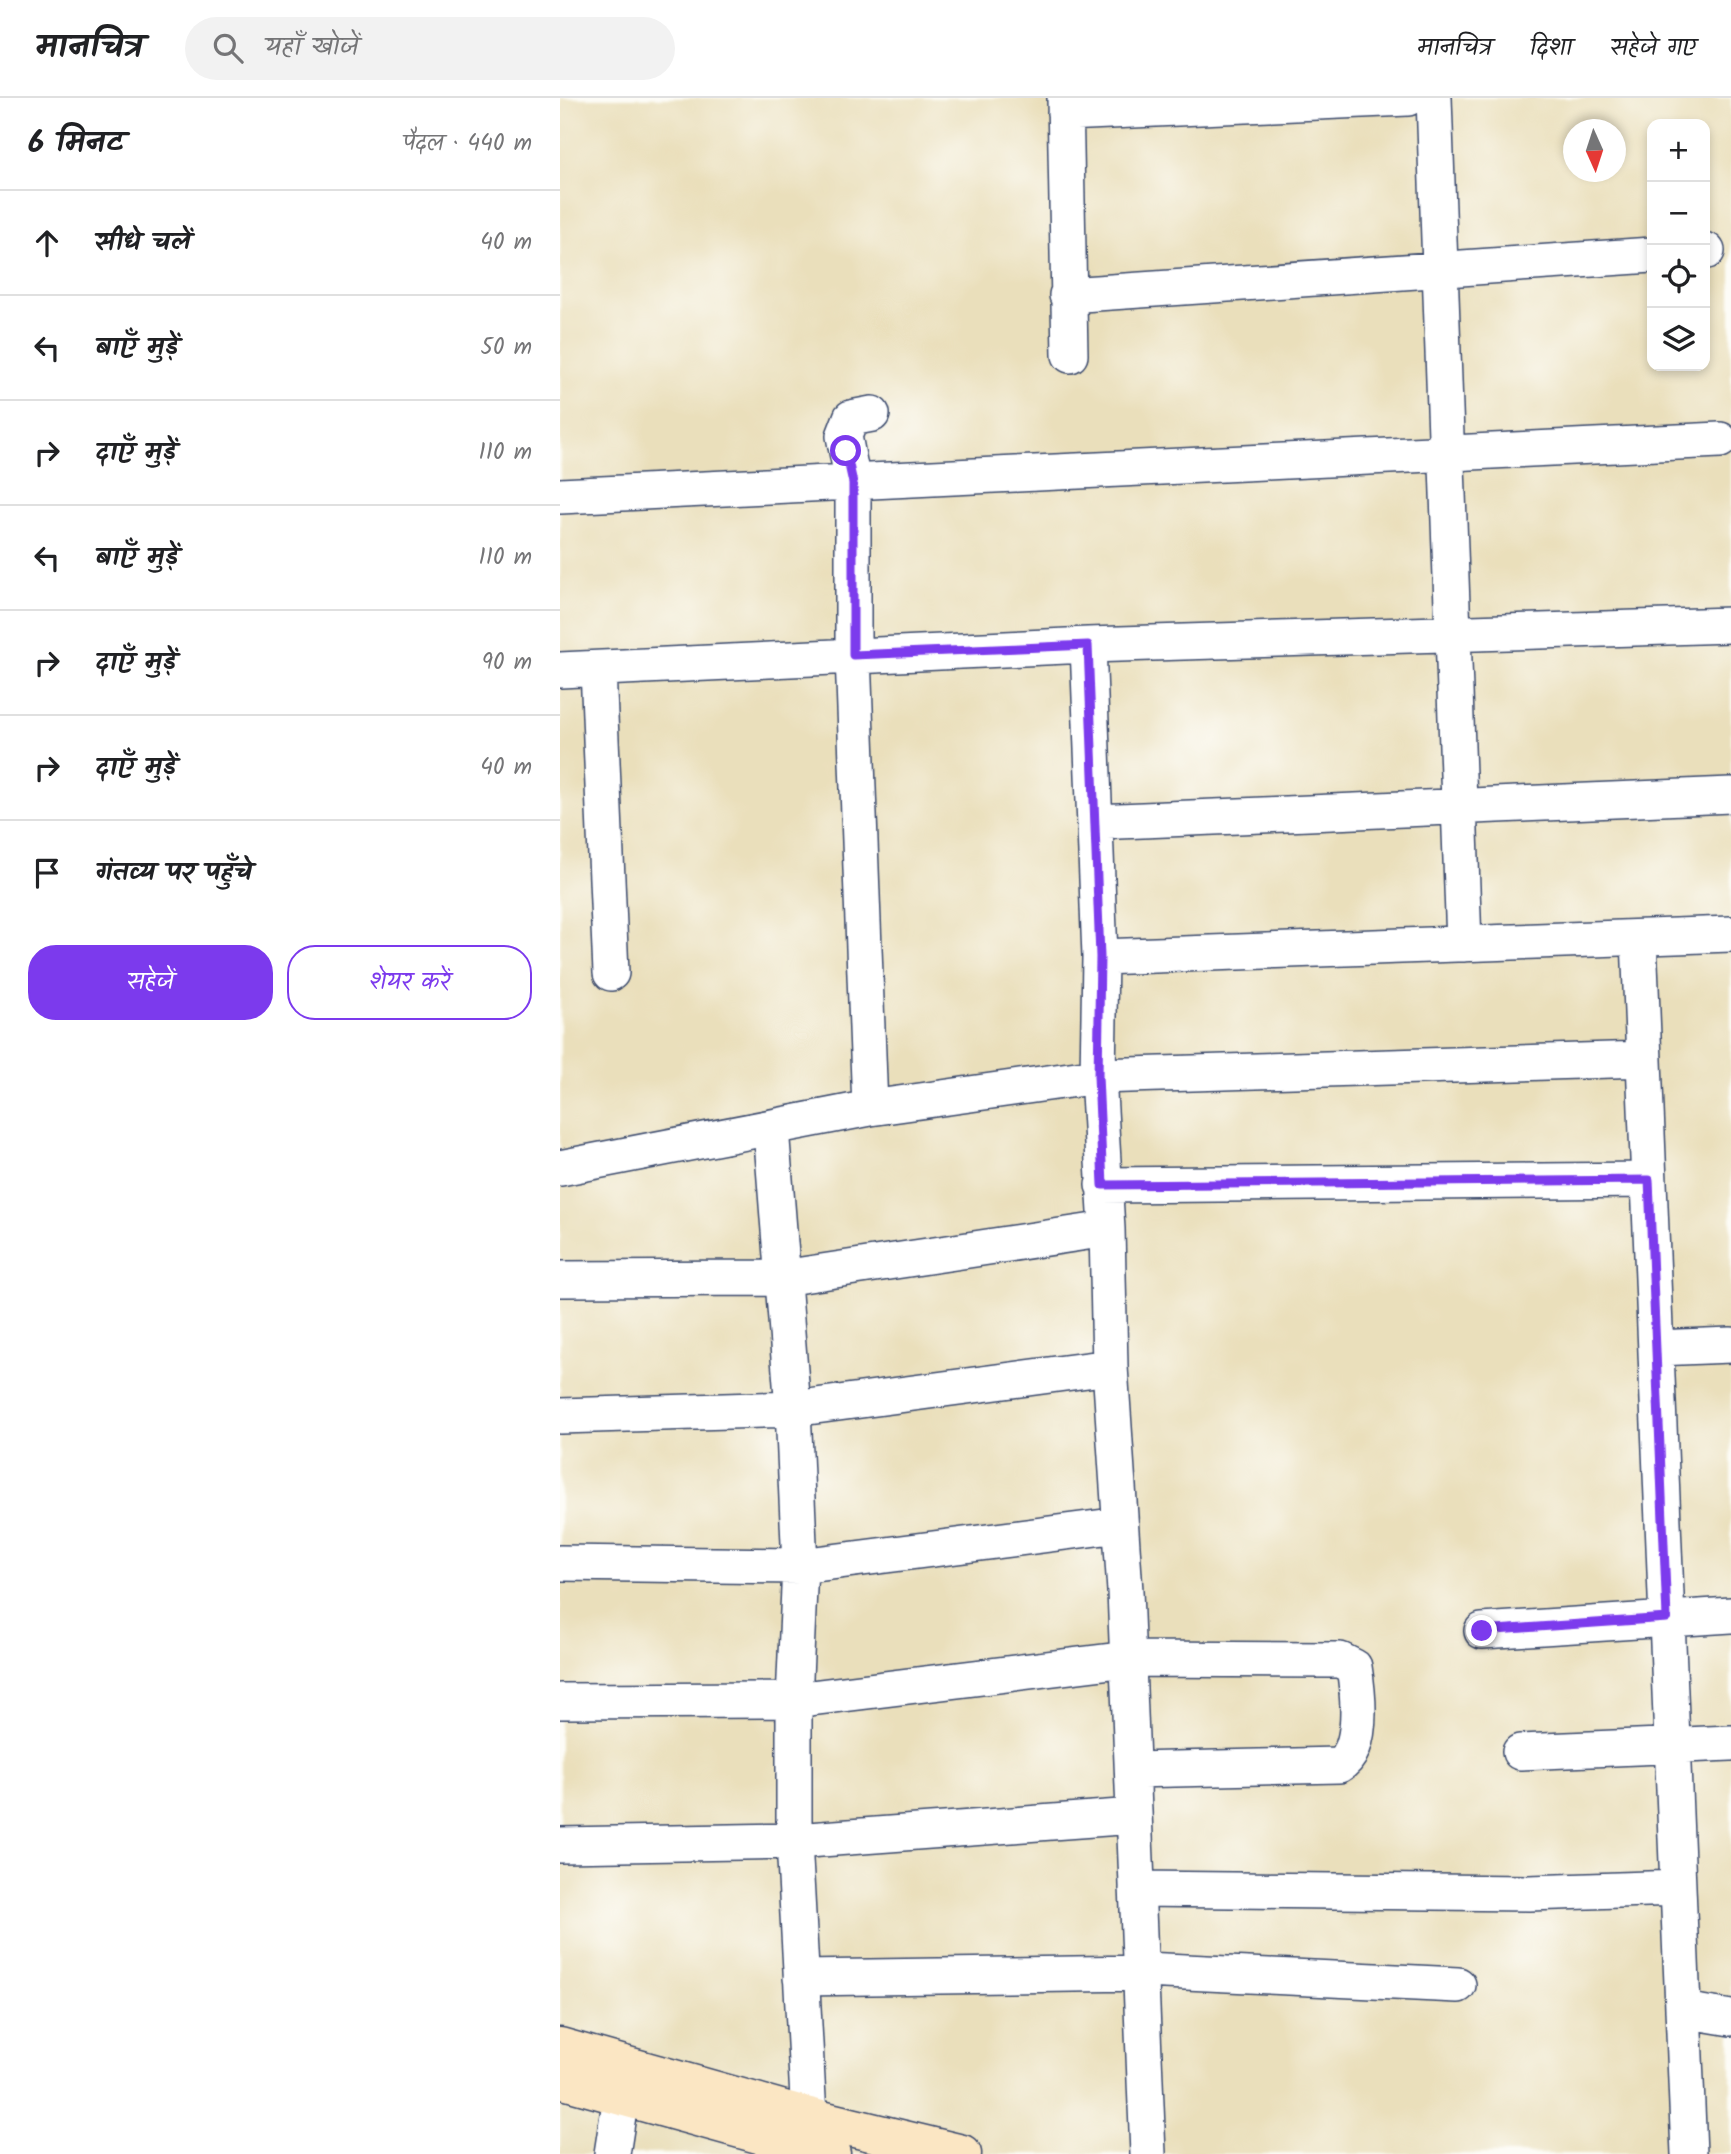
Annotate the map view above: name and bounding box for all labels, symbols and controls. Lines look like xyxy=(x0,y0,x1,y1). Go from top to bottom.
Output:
search box xyxy=(185,17,675,80)
text: मानचित्र xyxy=(35,22,143,75)
text: यहाँ खोजें xyxy=(265,27,359,69)
icon: search xyxy=(209,29,247,67)
text: मानचित्र xyxy=(1417,29,1492,68)
text: दिशा xyxy=(1530,29,1572,68)
text: सहेजे गए xyxy=(1610,29,1696,68)
north arrow xyxy=(1563,119,1626,182)
map controls xyxy=(1647,119,1710,371)
button: + xyxy=(1647,119,1710,182)
text: 6 मिनट xyxy=(28,120,124,168)
text: पैदल · 440 m xyxy=(403,126,532,162)
button: − xyxy=(1647,182,1710,245)
text: सीधे चलें xyxy=(95,222,191,264)
icon: ahead xyxy=(28,224,66,262)
text: 40 m xyxy=(480,225,532,261)
button: locate xyxy=(1647,245,1710,308)
button: layers xyxy=(1647,308,1710,371)
text: बाएँ मुड़ें xyxy=(95,327,178,369)
icon: left xyxy=(28,329,66,367)
text: 50 m xyxy=(481,330,532,366)
text: दाएँ मुड़ें xyxy=(95,432,176,474)
icon: right xyxy=(28,434,66,472)
text: 110 m xyxy=(479,435,532,471)
route start xyxy=(830,435,861,466)
text: बाएँ मुड़ें xyxy=(95,537,178,579)
icon: left xyxy=(28,539,66,577)
text: 110 m xyxy=(479,540,532,576)
text: दाएँ मुड़ें xyxy=(95,642,176,684)
icon: right xyxy=(28,644,66,682)
text: 90 m xyxy=(482,645,532,681)
text: दाएँ मुड़ें xyxy=(95,747,176,789)
icon: right xyxy=(28,749,66,787)
text: 40 m xyxy=(480,750,532,786)
text: गंतव्य पर पहुँचे xyxy=(95,852,252,894)
icon: arrive xyxy=(28,854,66,892)
button: सहेजें xyxy=(28,945,273,1020)
button: शेयर करें xyxy=(287,945,532,1020)
route end xyxy=(1466,1615,1497,1646)

